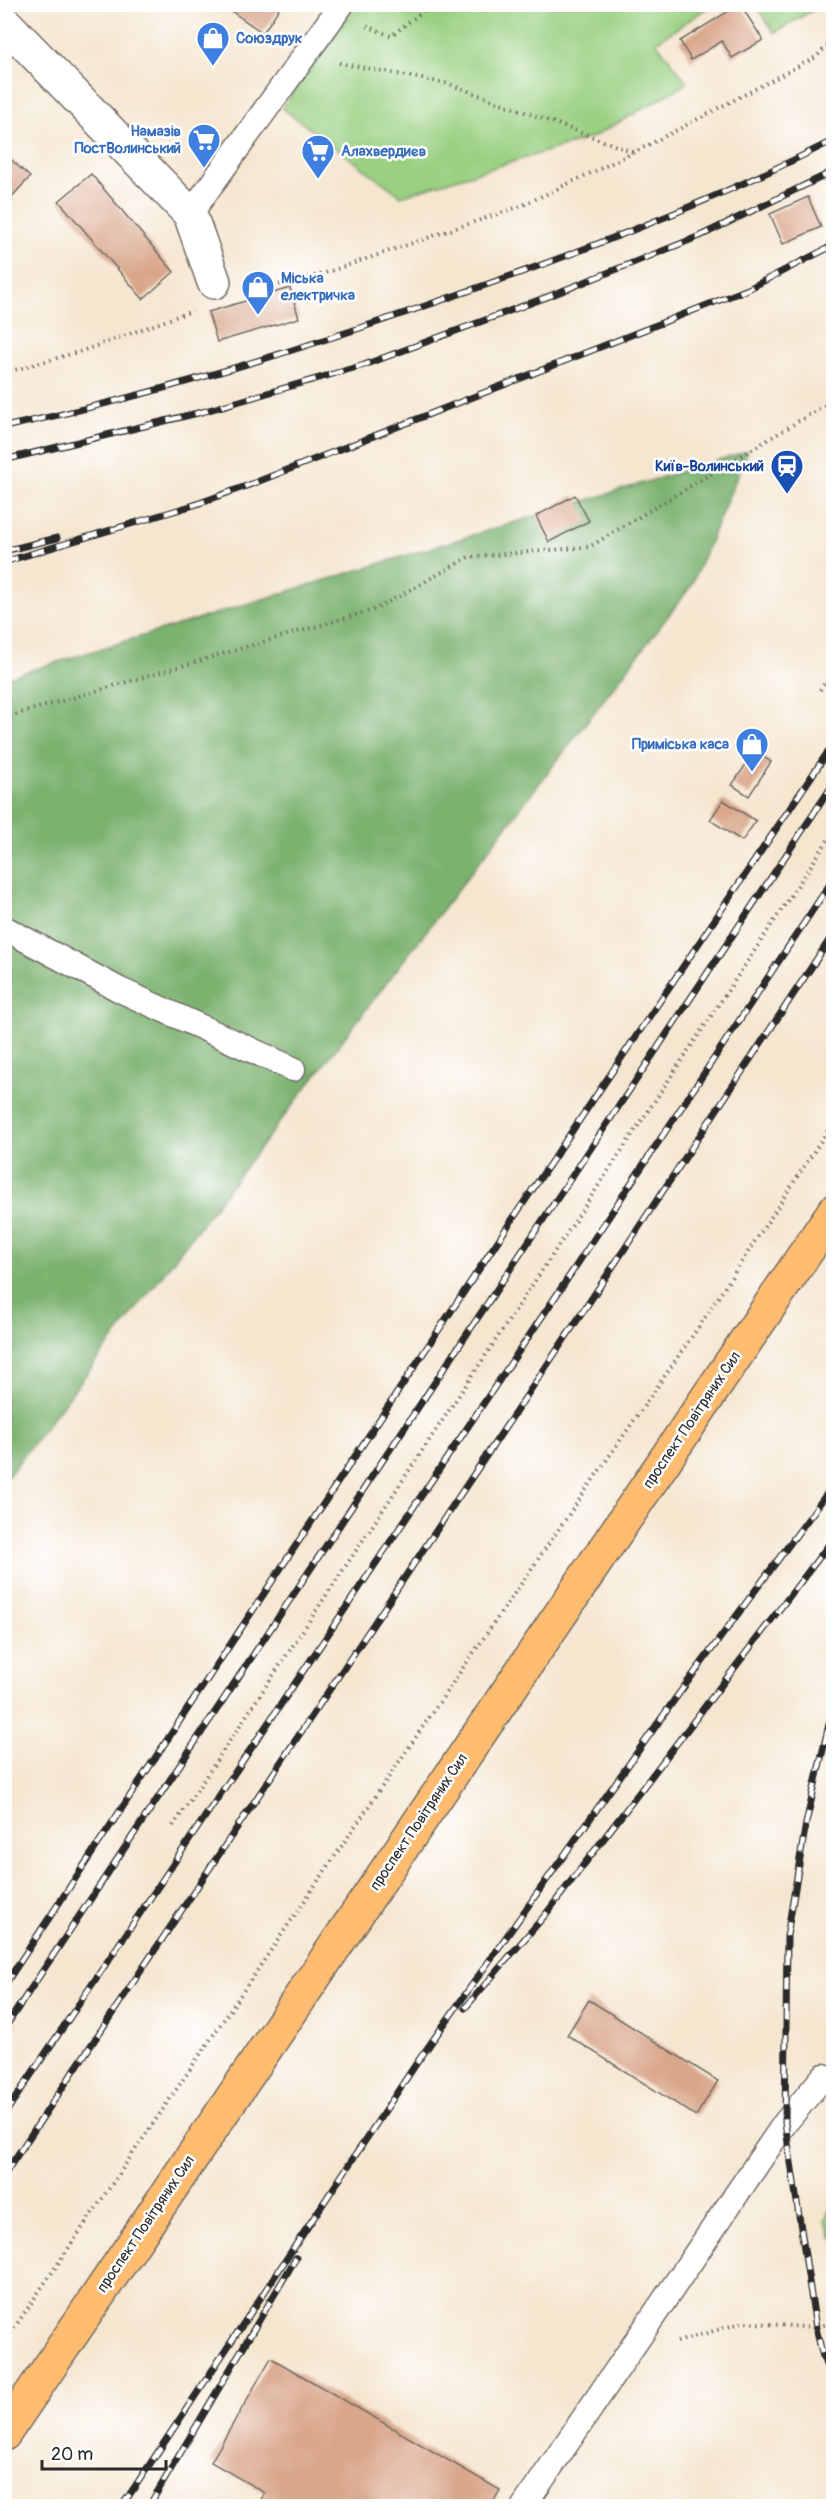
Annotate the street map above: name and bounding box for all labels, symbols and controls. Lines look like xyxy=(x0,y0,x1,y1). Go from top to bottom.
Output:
shop icon: Союздрук xyxy=(195,20,231,67)
place label: Союздрук xyxy=(236,29,303,48)
place label: Намазів ПостВолинський xyxy=(74,122,181,158)
supermarket icon: Намазів ПостВолинський xyxy=(186,122,222,169)
supermarket icon: Алахвердиєв xyxy=(300,133,336,180)
place label: Алахвердиєв xyxy=(341,142,426,161)
shop icon: Міська електричка xyxy=(240,269,276,316)
place label: Міська електричка xyxy=(280,269,355,305)
station icon: Київ-Волинський xyxy=(769,448,805,495)
place label: Київ-Волинський xyxy=(655,457,764,476)
shop icon: Приміська каса xyxy=(734,726,770,773)
place label: Приміська каса xyxy=(632,735,729,754)
street label: проспект Повітряних Сил xyxy=(639,1348,745,1492)
street label: проспект Повітряних Сил xyxy=(366,1750,472,1894)
street label: проспект Повітряних Сил xyxy=(93,2152,199,2296)
scale bar xyxy=(42,2433,166,2471)
text: 20 m xyxy=(51,2443,93,2466)

